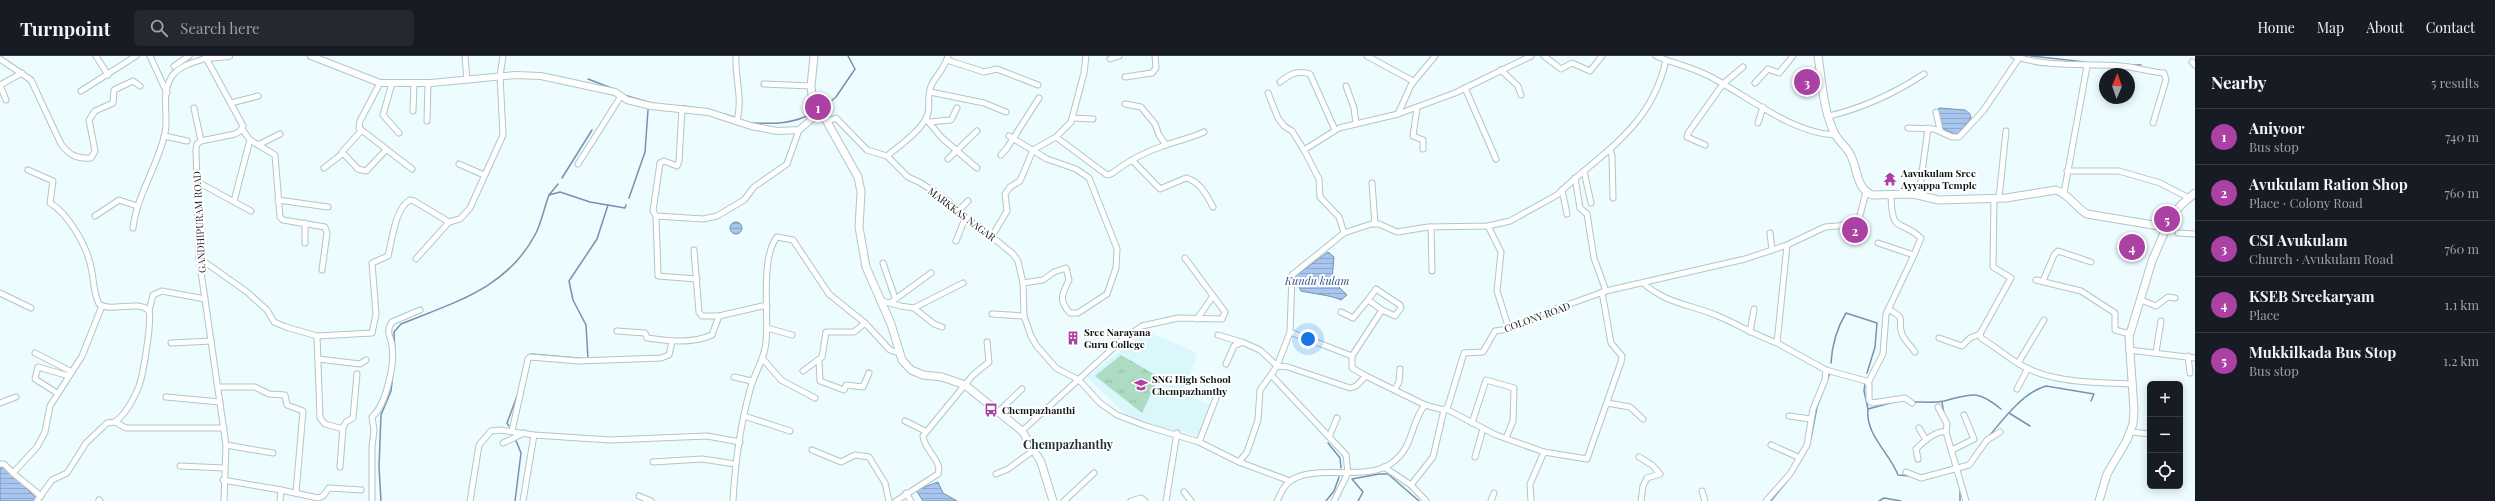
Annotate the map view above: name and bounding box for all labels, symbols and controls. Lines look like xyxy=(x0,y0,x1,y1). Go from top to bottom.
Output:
search box xyxy=(134,10,414,46)
text: Turnpoint xyxy=(20,15,110,41)
icon: search xyxy=(148,17,170,39)
text: Search here xyxy=(180,18,260,38)
text: Home xyxy=(2257,18,2295,37)
text: Map xyxy=(2317,18,2344,37)
text: About xyxy=(2366,18,2404,37)
text: Contact xyxy=(2426,18,2475,37)
pin: 3 xyxy=(1794,67,1820,97)
north arrow xyxy=(2099,68,2135,104)
text: Nearby xyxy=(2211,71,2266,93)
text: 5 results xyxy=(2431,74,2479,91)
pin: 1 xyxy=(805,92,831,122)
text: Aniyoor xyxy=(2249,118,2304,138)
text: 1 xyxy=(2222,128,2226,145)
text: 740 m xyxy=(2445,128,2479,145)
text: Bus stop xyxy=(2249,138,2299,155)
place label: Aavukulam Sree Ayyappa Temple xyxy=(1900,166,1977,192)
street label: GANDHIPURAM ROAD xyxy=(189,171,209,273)
temple icon: Aavukulam Sree Ayyappa Temple xyxy=(1882,171,1898,187)
text: Avukulam Ration Shop xyxy=(2249,174,2408,194)
street label: MARKKAS NAGAR xyxy=(925,184,999,244)
text: 2 xyxy=(2221,184,2227,201)
text: 760 m xyxy=(2444,184,2479,201)
text: Place · Colony Road xyxy=(2249,194,2363,211)
pin: 5 xyxy=(2154,204,2180,234)
pin: 2 xyxy=(1842,215,1868,245)
text: CSI Avukulam xyxy=(2249,230,2347,250)
pin: 4 xyxy=(2119,232,2145,262)
text: 3 xyxy=(2221,240,2227,257)
text: 760 m xyxy=(2444,240,2479,257)
text: Church · Avukulam Road xyxy=(2249,250,2393,267)
water label: Kundu kulam xyxy=(1284,273,1349,288)
text: KSEB Sreekaryam xyxy=(2249,286,2375,306)
text: 4 xyxy=(2221,296,2227,313)
text: 1.1 km xyxy=(2445,296,2479,313)
street label: COLONY ROAD xyxy=(1502,299,1572,335)
text: Place xyxy=(2249,306,2280,323)
place label: Sree Narayana Guru College xyxy=(1084,325,1151,351)
your location xyxy=(1298,329,1318,349)
building icon: Sree Narayana Guru College xyxy=(1065,330,1081,346)
text: Mukkilkada Bus Stop xyxy=(2249,342,2396,362)
text: 5 xyxy=(2221,352,2227,369)
text: 1.2 km xyxy=(2443,352,2479,369)
text: Bus stop xyxy=(2249,362,2299,379)
place label: SNG High School Chempazhanthy xyxy=(1152,372,1231,398)
school or university icon: SNG High School Chempazhanthy xyxy=(1133,377,1149,393)
map controls xyxy=(2147,381,2183,489)
button: + xyxy=(2147,381,2183,417)
bus stop icon: Chempazhanthi xyxy=(983,402,999,418)
place label: Chempazhanthi xyxy=(1002,403,1075,417)
button: − xyxy=(2147,417,2183,453)
district label: Chempazhanthy xyxy=(1023,436,1114,452)
button: locate xyxy=(2147,453,2183,489)

